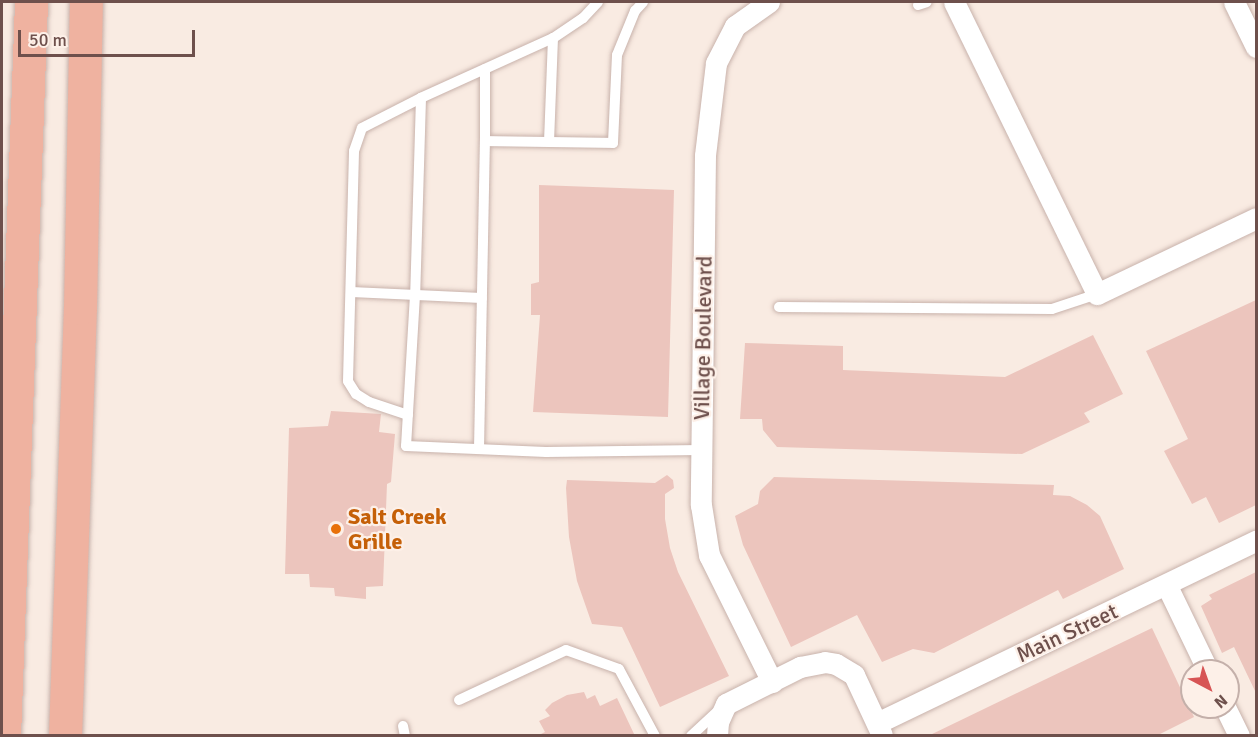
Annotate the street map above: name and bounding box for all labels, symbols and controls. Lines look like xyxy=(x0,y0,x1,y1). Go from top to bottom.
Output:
scale bar xyxy=(21,18,198,56)
text: 50 m xyxy=(29,29,67,51)
street label: Village Boulevard xyxy=(688,256,718,420)
place label: Salt Creek Grille xyxy=(348,503,446,554)
marker: Salt Creek Grille xyxy=(329,522,343,536)
street label: Main Street xyxy=(1012,598,1122,668)
north arrow xyxy=(1180,659,1240,719)
text: N xyxy=(1210,690,1231,712)

